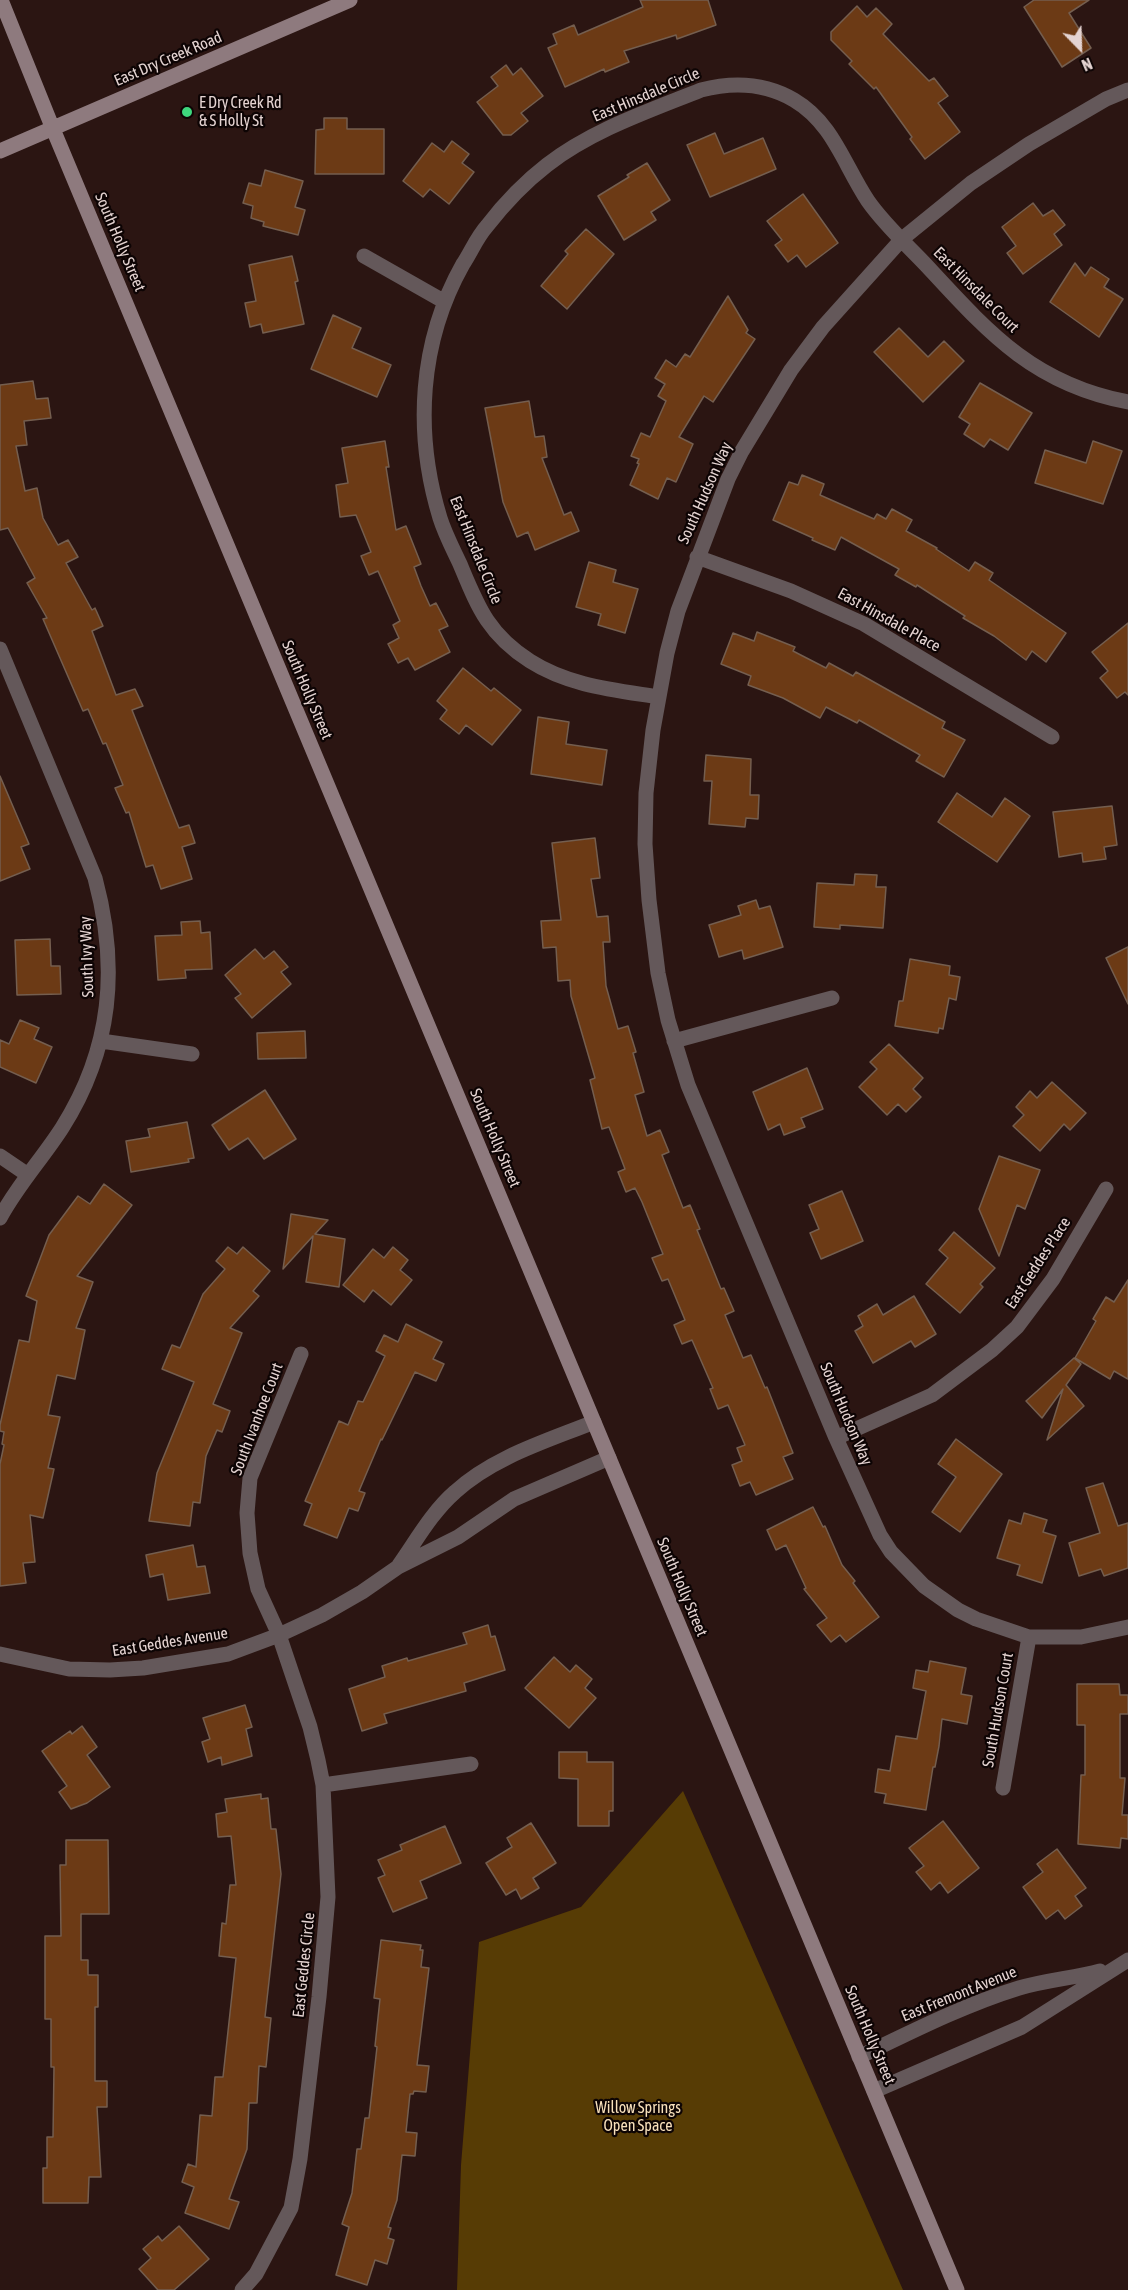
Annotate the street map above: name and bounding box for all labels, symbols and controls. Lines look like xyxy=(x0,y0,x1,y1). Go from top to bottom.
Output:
north arrow xyxy=(1050,18,1110,78)
street label: East Dry Creek Road xyxy=(111,28,225,90)
text: N xyxy=(1079,54,1095,75)
street label: East Hinsdale Circle xyxy=(590,64,702,126)
place label: E Dry Creek Rd & S Holly St xyxy=(199,93,282,131)
marker: E Dry Creek Rd & S Holly St xyxy=(180,105,194,119)
street label: South Holly Street xyxy=(91,190,149,294)
street label: East Hinsdale Court xyxy=(929,243,1023,337)
street label: South Hudson Way xyxy=(674,439,736,547)
street label: East Hinsdale Circle xyxy=(446,493,506,607)
street label: East Hinsdale Place xyxy=(834,584,944,656)
street label: South Holly Street xyxy=(278,638,336,742)
street label: South Ivy Way xyxy=(76,916,98,998)
street label: South Holly Street xyxy=(466,1086,524,1190)
street label: East Geddes Place xyxy=(1001,1214,1075,1312)
street label: South Ivanhoe Court xyxy=(227,1360,287,1478)
street label: South Hudson Way xyxy=(816,1360,876,1468)
street label: South Holly Street xyxy=(653,1535,711,1639)
street label: East Geddes Avenue xyxy=(111,1623,229,1661)
street label: South Hudson Court xyxy=(978,1651,1018,1769)
street label: East Geddes Circle xyxy=(289,1912,319,2018)
street label: East Fremont Avenue xyxy=(899,1962,1019,2026)
street label: South Holly Street xyxy=(841,1983,899,2087)
park label: Willow Springs Open Space xyxy=(595,2098,681,2136)

